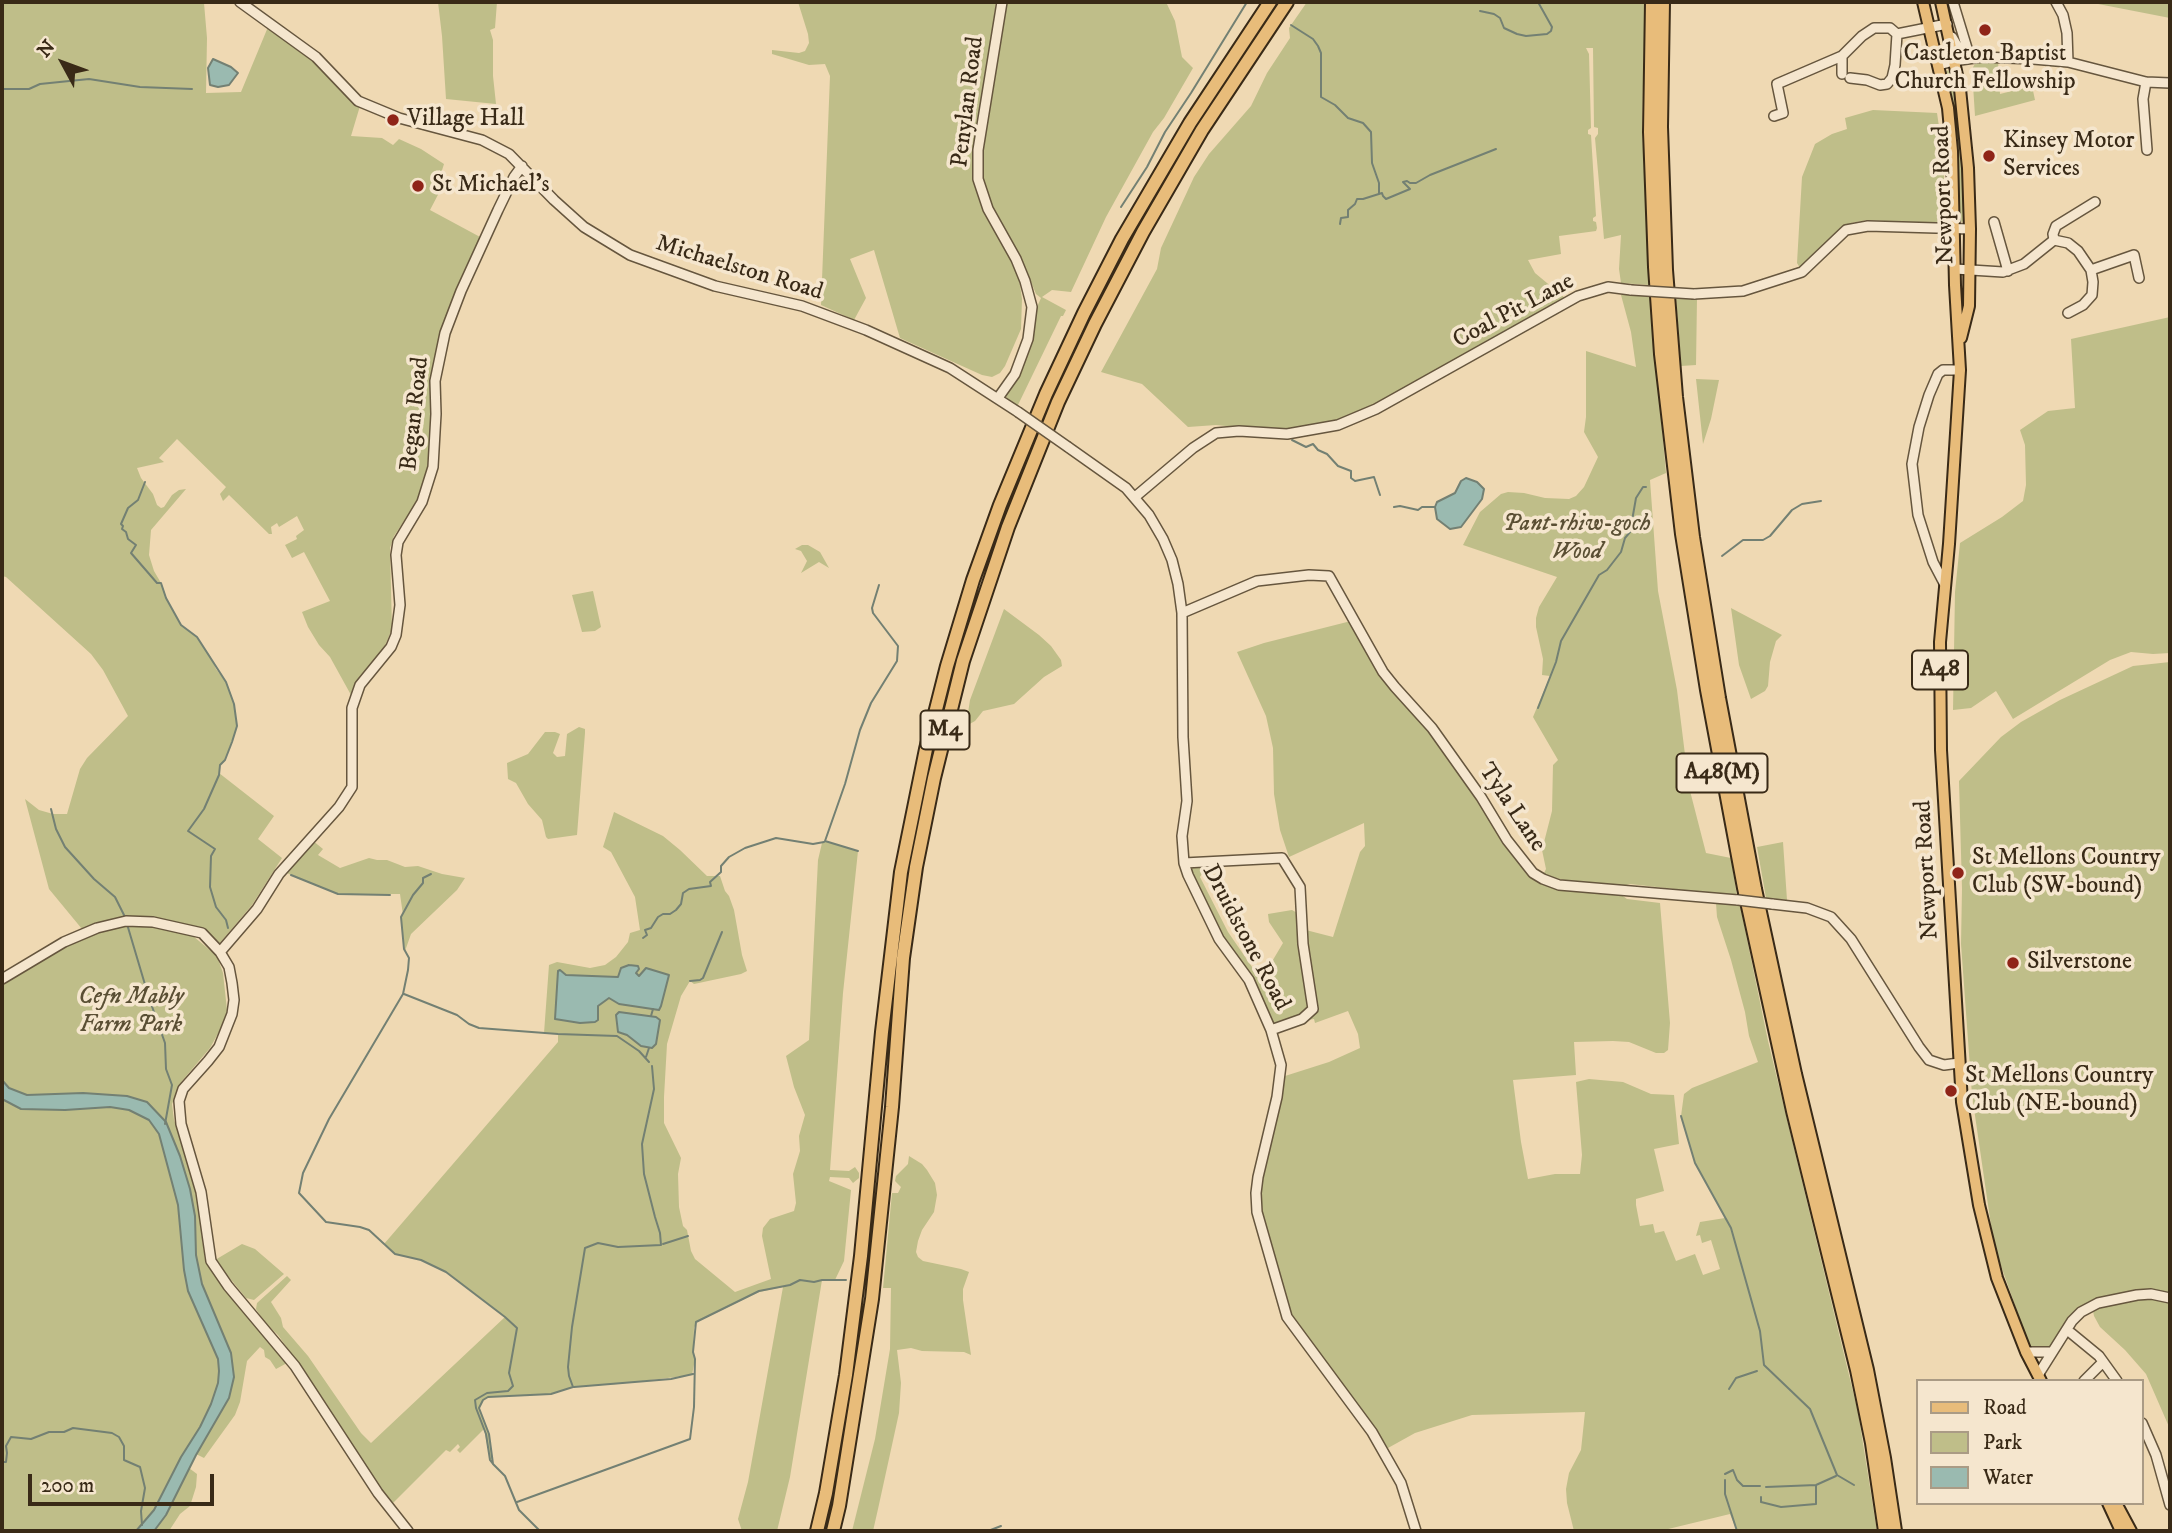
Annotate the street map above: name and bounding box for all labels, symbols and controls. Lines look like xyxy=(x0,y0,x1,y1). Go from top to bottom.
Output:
marker: Castleton Baptist Church Fellowship xyxy=(1977,22,1993,38)
north arrow xyxy=(28,28,98,98)
text: N xyxy=(33,35,61,62)
street label: Penylan Road xyxy=(947,35,991,169)
place label: Castleton Baptist Church Fellowship xyxy=(1894,41,2076,97)
place label: Village Hall xyxy=(407,106,524,134)
marker: Village Hall xyxy=(385,112,401,128)
street label: Newport Road xyxy=(1928,125,1962,265)
place label: Kinsey Motor Services xyxy=(2003,128,2135,184)
marker: Kinsey Motor Services xyxy=(1981,148,1997,164)
place label: St Michael's xyxy=(432,172,550,200)
marker: St Michael's xyxy=(410,178,426,194)
street label: Michaelston Road xyxy=(652,230,826,308)
street label: Coal Pit Lane xyxy=(1449,268,1579,356)
street label: Began Road xyxy=(396,356,436,472)
park label: Pant-rhiw-goch Wood xyxy=(1503,511,1651,567)
road number: A48 xyxy=(1912,650,1968,690)
road number: M4 xyxy=(920,710,970,750)
road number: A48(M) xyxy=(1676,754,1768,792)
street label: Tyla Lane xyxy=(1471,758,1551,858)
street label: Newport Road xyxy=(1910,800,1946,940)
place label: St Mellons Country Club (SW-bound) xyxy=(1972,845,2160,901)
street label: Druidstone Road xyxy=(1194,860,1296,1016)
marker: St Mellons Country Club (SW-bound) xyxy=(1950,865,1966,881)
place label: Silverstone xyxy=(2027,949,2132,977)
marker: Silverstone xyxy=(2005,955,2021,971)
park label: Cefn Mably Farm Park xyxy=(78,984,184,1040)
place label: St Mellons Country Club (NE-bound) xyxy=(1965,1063,2153,1119)
marker: St Mellons Country Club (NE-bound) xyxy=(1943,1083,1959,1099)
legend xyxy=(1916,1379,2144,1505)
text: Road xyxy=(1983,1395,2027,1421)
text: Park xyxy=(1983,1430,2022,1456)
scale bar xyxy=(32,1460,217,1504)
text: Water xyxy=(1983,1465,2033,1491)
text: 200 m xyxy=(41,1473,94,1499)

